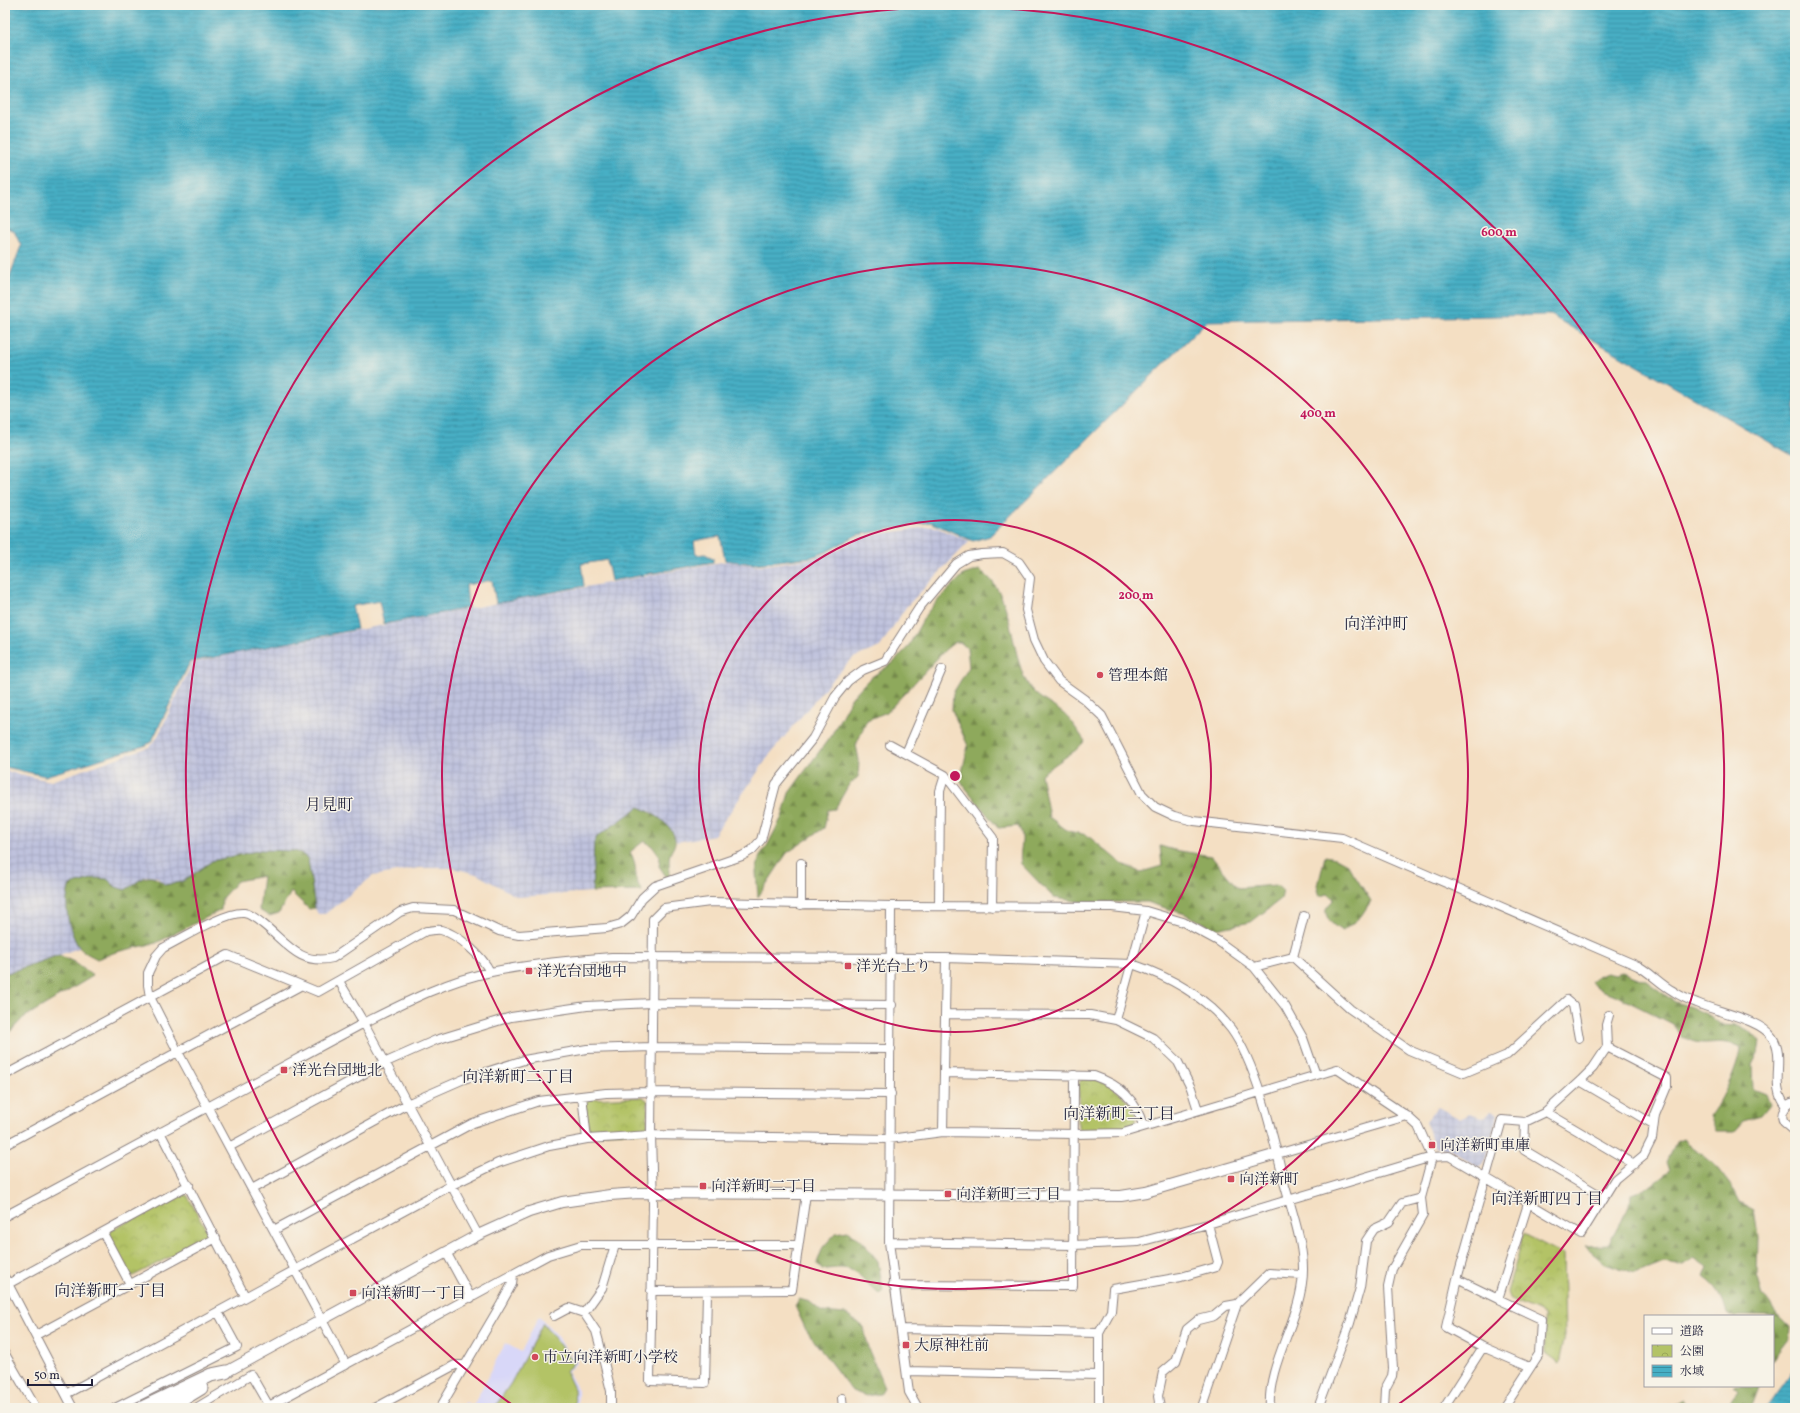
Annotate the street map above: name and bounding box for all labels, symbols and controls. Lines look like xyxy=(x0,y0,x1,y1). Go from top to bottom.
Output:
text: 600 m xyxy=(1481,225,1517,241)
text: 400 m xyxy=(1300,406,1336,422)
text: 200 m xyxy=(1118,588,1154,604)
district label: 向洋沖町 xyxy=(1344,614,1408,636)
place label: 管理本館 xyxy=(1108,666,1168,687)
marker: 管理本館 xyxy=(1095,670,1105,680)
centre of rings xyxy=(948,769,962,783)
district label: 月見町 xyxy=(305,795,353,817)
place label: 洋光台上り xyxy=(856,957,931,978)
marker: 洋光台上り xyxy=(843,961,853,971)
place label: 洋光台団地中 xyxy=(537,962,627,983)
marker: 洋光台団地中 xyxy=(524,966,534,976)
place label: 洋光台団地北 xyxy=(292,1061,382,1082)
marker: 洋光台団地北 xyxy=(279,1065,289,1075)
district label: 向洋新町二丁目 xyxy=(462,1067,574,1089)
district label: 向洋新町三丁目 xyxy=(1063,1104,1175,1126)
place label: 向洋新町車庫 xyxy=(1440,1136,1530,1157)
marker: 向洋新町車庫 xyxy=(1427,1140,1437,1150)
place label: 向洋新町 xyxy=(1239,1170,1299,1191)
marker: 向洋新町 xyxy=(1226,1174,1236,1184)
place label: 向洋新町二丁目 xyxy=(711,1177,816,1198)
marker: 向洋新町二丁目 xyxy=(698,1181,708,1191)
place label: 向洋新町三丁目 xyxy=(956,1185,1061,1206)
marker: 向洋新町三丁目 xyxy=(943,1189,953,1199)
district label: 向洋新町四丁目 xyxy=(1491,1189,1603,1211)
district label: 向洋新町一丁目 xyxy=(54,1281,166,1303)
place label: 向洋新町一丁目 xyxy=(361,1284,466,1305)
marker: 向洋新町一丁目 xyxy=(348,1288,358,1298)
legend xyxy=(1644,1315,1774,1387)
text: 道路 xyxy=(1680,1324,1704,1340)
place label: 大原神社前 xyxy=(914,1336,989,1357)
marker: 大原神社前 xyxy=(901,1340,911,1350)
text: 公園 xyxy=(1680,1344,1704,1360)
place label: 市立向洋新町小学校 xyxy=(543,1348,678,1369)
marker: 市立向洋新町小学校 xyxy=(530,1352,540,1362)
scale bar xyxy=(28,1361,92,1387)
text: 水域 xyxy=(1680,1364,1704,1380)
text: 50 m xyxy=(34,1368,60,1384)

